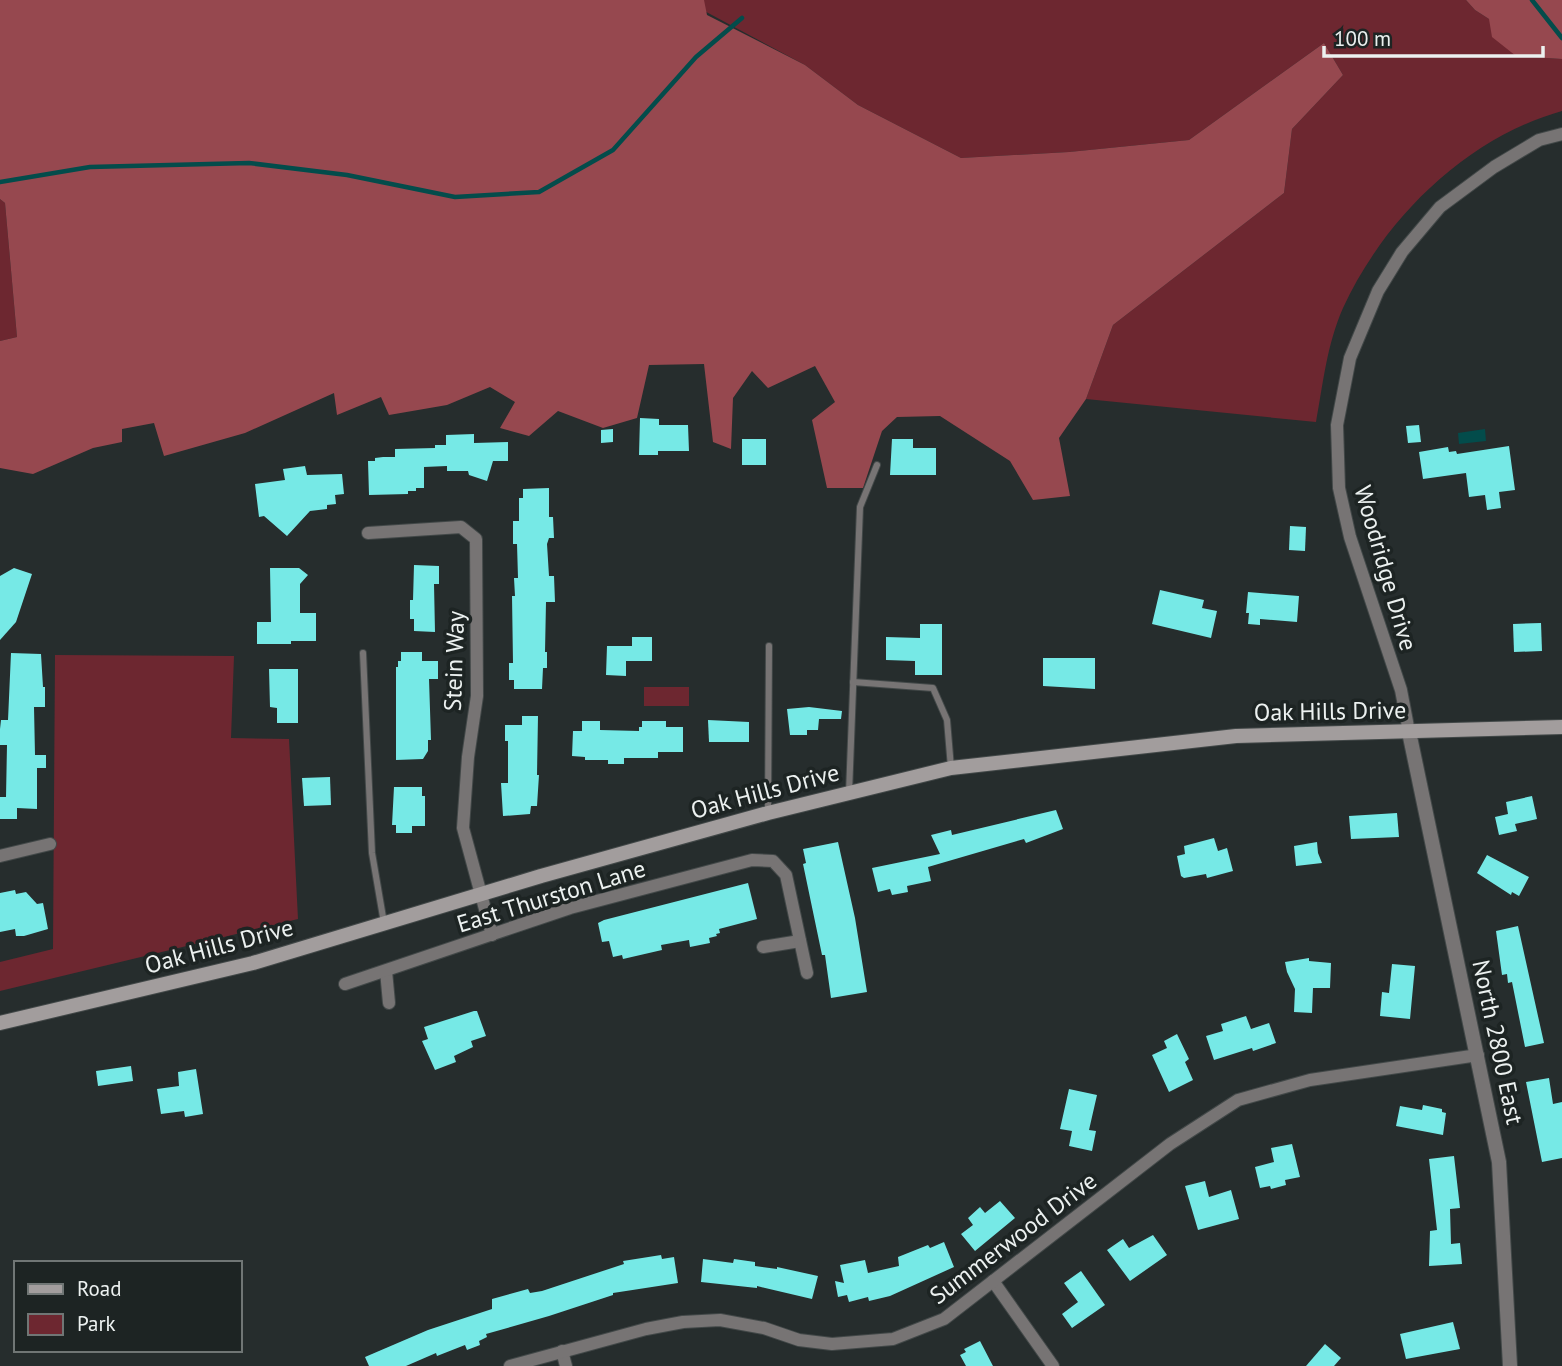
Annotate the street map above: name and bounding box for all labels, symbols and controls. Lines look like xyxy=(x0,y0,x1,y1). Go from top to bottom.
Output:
scale bar xyxy=(1324,14,1543,58)
text: 100 m xyxy=(1334,25,1391,52)
street label: Woodridge Drive xyxy=(1348,482,1424,654)
street label: Stein Way xyxy=(437,610,471,712)
street label: Oak Hills Drive xyxy=(1254,694,1406,728)
street label: Oak Hills Drive xyxy=(687,756,843,826)
street label: East Thurston Lane xyxy=(453,853,649,939)
street label: Oak Hills Drive xyxy=(141,911,297,981)
street label: North 2800 East xyxy=(1465,957,1531,1127)
street label: Summerwood Drive xyxy=(923,1165,1103,1311)
legend xyxy=(14,1261,242,1352)
text: Road xyxy=(77,1275,121,1302)
text: Park xyxy=(77,1310,116,1337)

